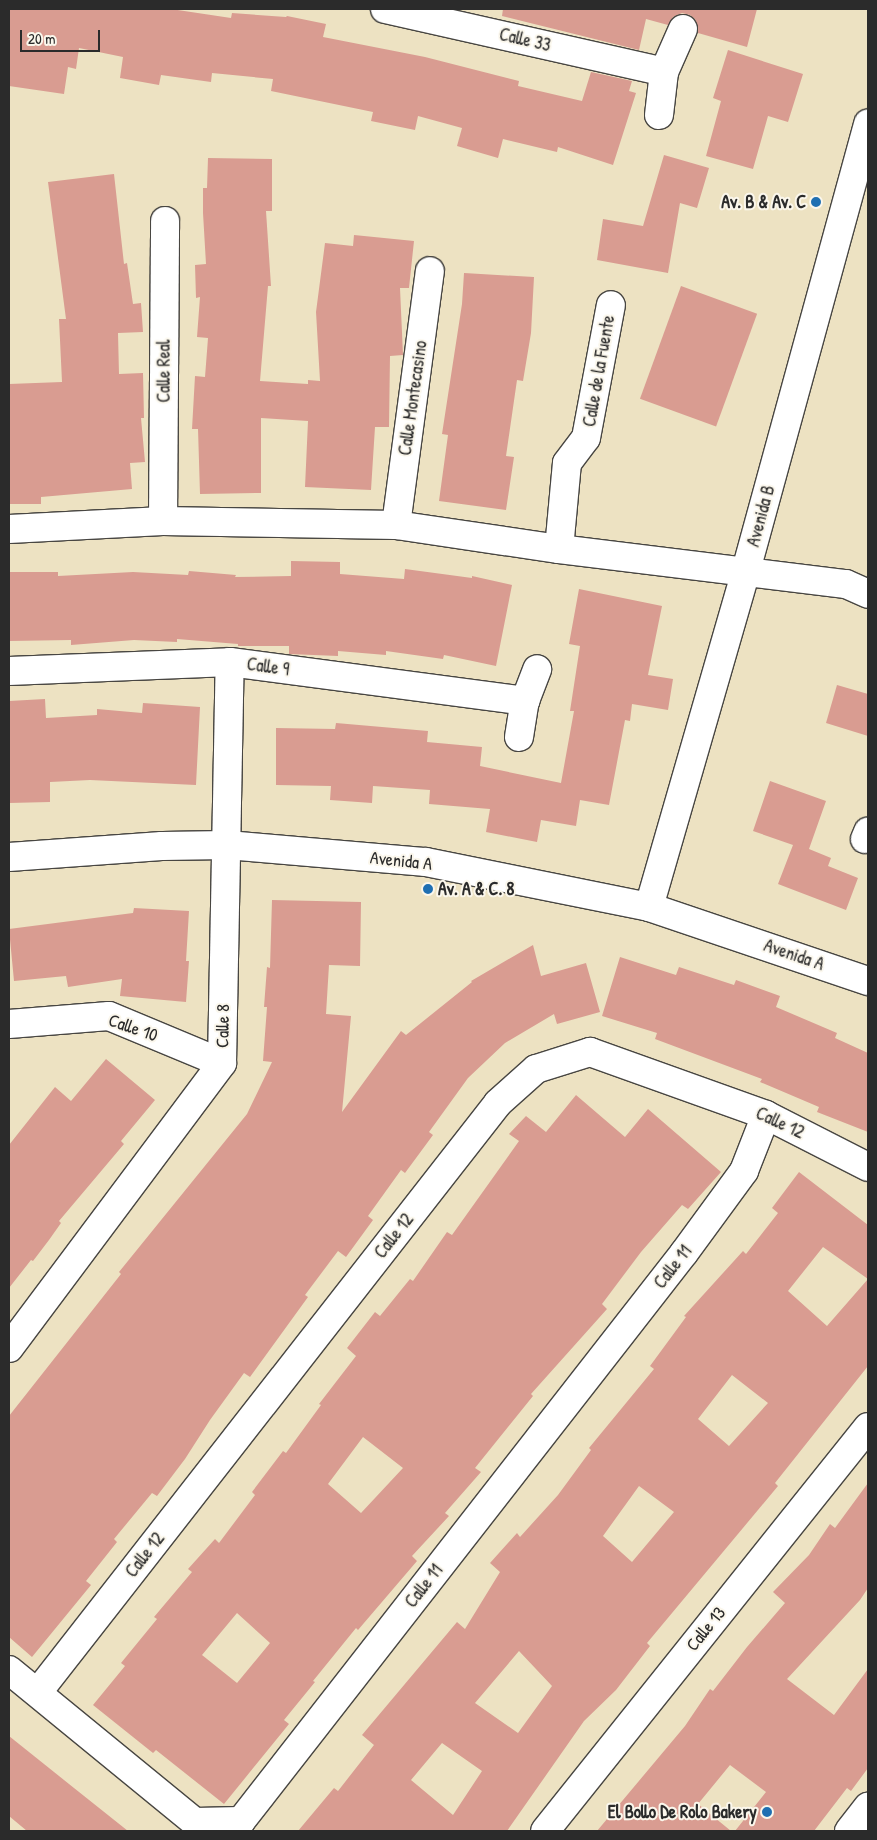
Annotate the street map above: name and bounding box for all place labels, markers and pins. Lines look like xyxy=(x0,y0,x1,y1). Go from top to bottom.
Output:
place label: Av. B & Av. C xyxy=(721,191,806,213)
marker: Av. B & Av. C xyxy=(810,196,822,208)
place label: Av. A & C. 8 xyxy=(438,878,514,900)
marker: Av. A & C. 8 xyxy=(422,883,434,895)
place label: El Bollo De Rolo Bakery xyxy=(608,1801,757,1823)
marker: El Bollo De Rolo Bakery xyxy=(761,1806,773,1818)

